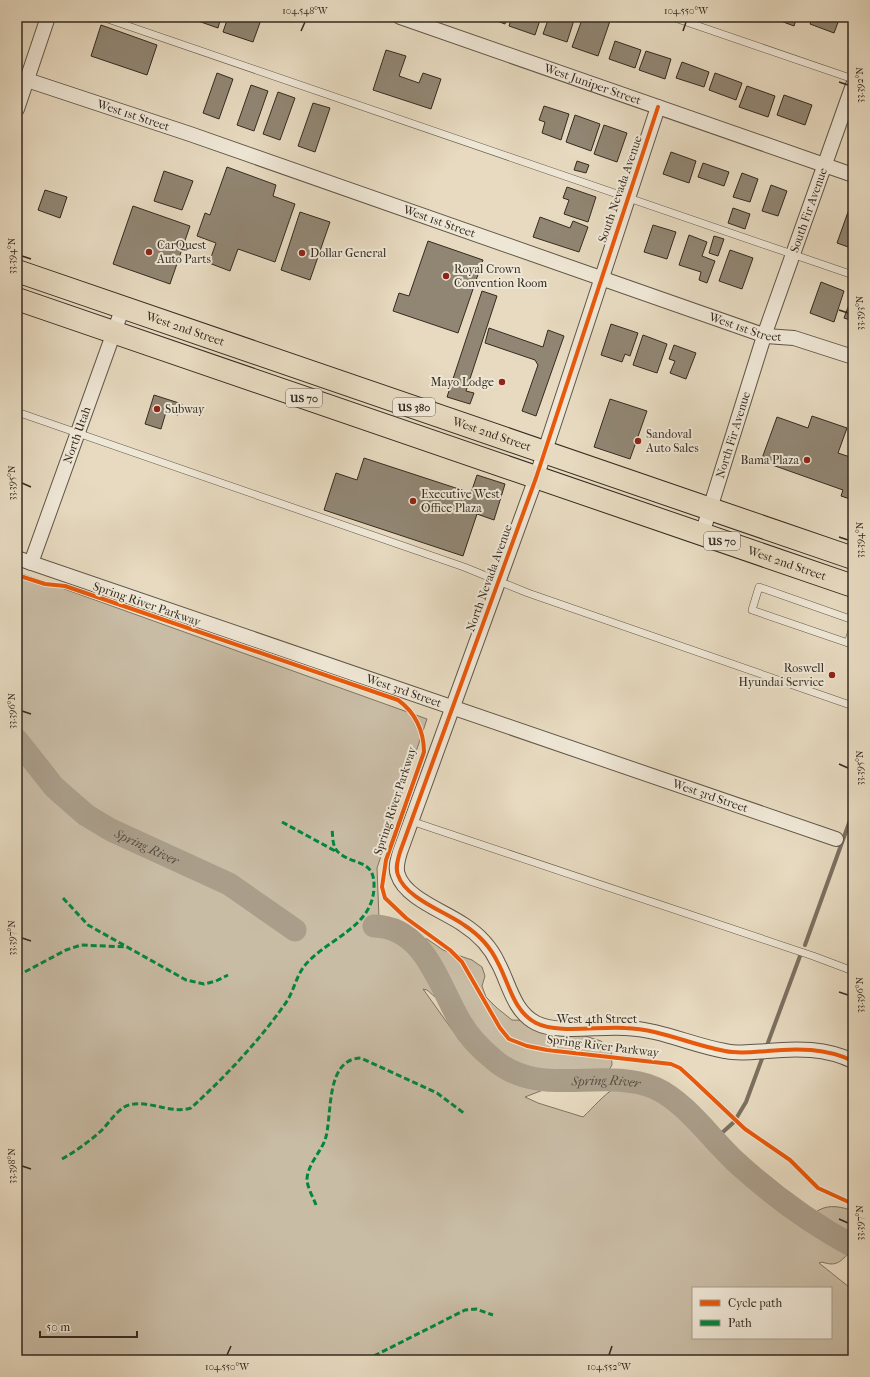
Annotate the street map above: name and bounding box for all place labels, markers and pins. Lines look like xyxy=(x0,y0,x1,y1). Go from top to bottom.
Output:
place label: CarQuest Auto Parts xyxy=(156,238,211,266)
place label: Dollar General xyxy=(310,246,387,260)
marker: CarQuest Auto Parts xyxy=(144,247,154,257)
marker: Dollar General xyxy=(297,248,307,258)
place label: Royal Crown Convention Room xyxy=(454,262,547,290)
marker: Royal Crown Convention Room xyxy=(441,271,451,281)
place label: Mayo Lodge xyxy=(431,375,494,389)
marker: Mayo Lodge xyxy=(497,377,507,387)
place label: Subway xyxy=(165,402,205,416)
marker: Subway xyxy=(152,404,162,414)
place label: Sandoval Auto Sales xyxy=(645,427,699,455)
marker: Sandoval Auto Sales xyxy=(633,436,643,446)
place label: Bama Plaza xyxy=(741,453,799,467)
marker: Bama Plaza xyxy=(802,455,812,465)
place label: Executive West Office Plaza xyxy=(421,487,501,515)
marker: Executive West Office Plaza xyxy=(408,496,418,506)
place label: Roswell Hyundai Service xyxy=(738,661,825,689)
marker: Roswell Hyundai Service xyxy=(827,670,837,680)

